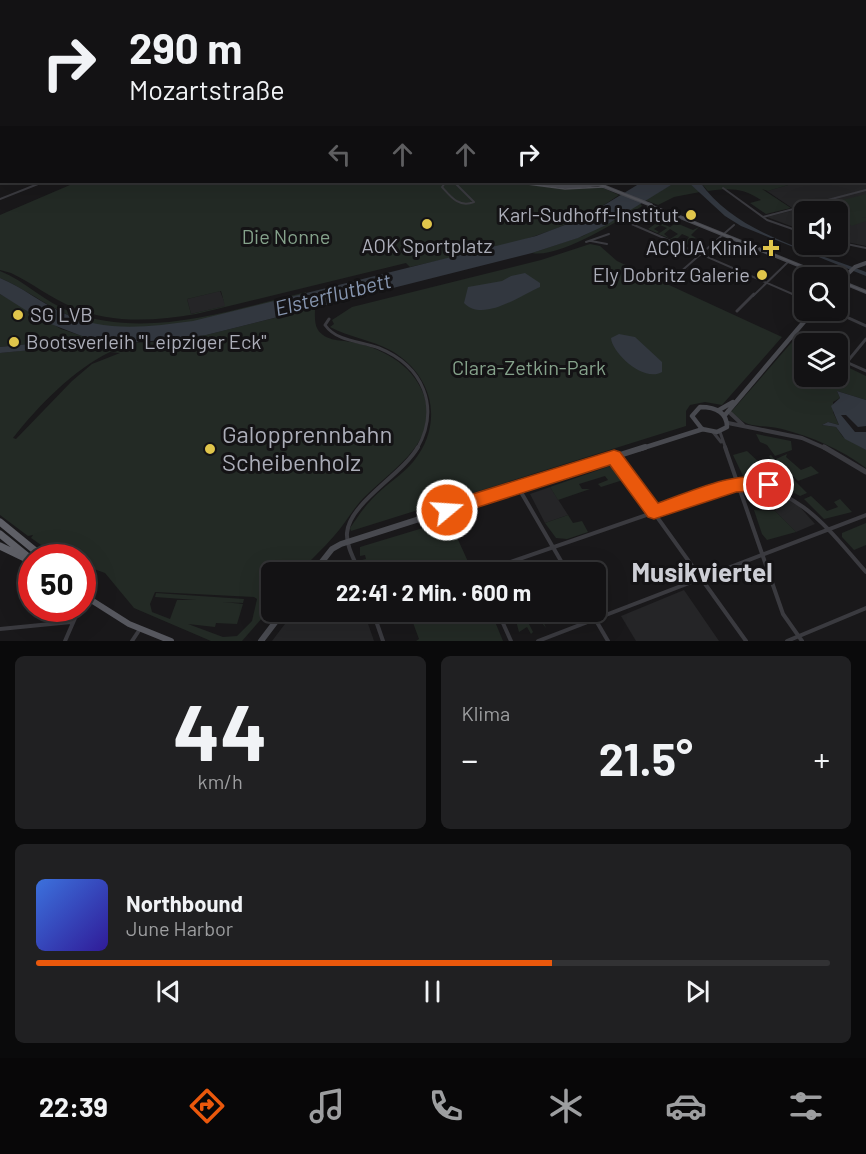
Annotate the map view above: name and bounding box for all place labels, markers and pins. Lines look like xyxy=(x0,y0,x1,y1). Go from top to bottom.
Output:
place label: Karl-Sudhoff-Institut xyxy=(498,202,679,226)
marker: Karl-Sudhoff-Institut xyxy=(684,208,698,222)
marker: AOK Sportplatz xyxy=(420,217,434,231)
place label: AOK Sportplatz xyxy=(362,233,493,257)
place label: ACQUA Klinik xyxy=(646,235,758,259)
marker: ACQUA Klinik xyxy=(762,239,780,257)
place label: Ely Dobritz Galerie xyxy=(593,262,750,286)
marker: Ely Dobritz Galerie xyxy=(755,268,769,282)
place label: SG LVB xyxy=(30,302,93,326)
marker: SG LVB xyxy=(11,308,25,322)
place label: Bootsverleih "Leipziger Eck" xyxy=(26,329,267,353)
marker: Bootsverleih "Leipziger Eck" xyxy=(7,335,21,349)
place label: Galopprennbahn Scheibenholz xyxy=(222,419,392,476)
marker: Galopprennbahn Scheibenholz xyxy=(203,442,217,456)
pin xyxy=(743,459,794,510)

